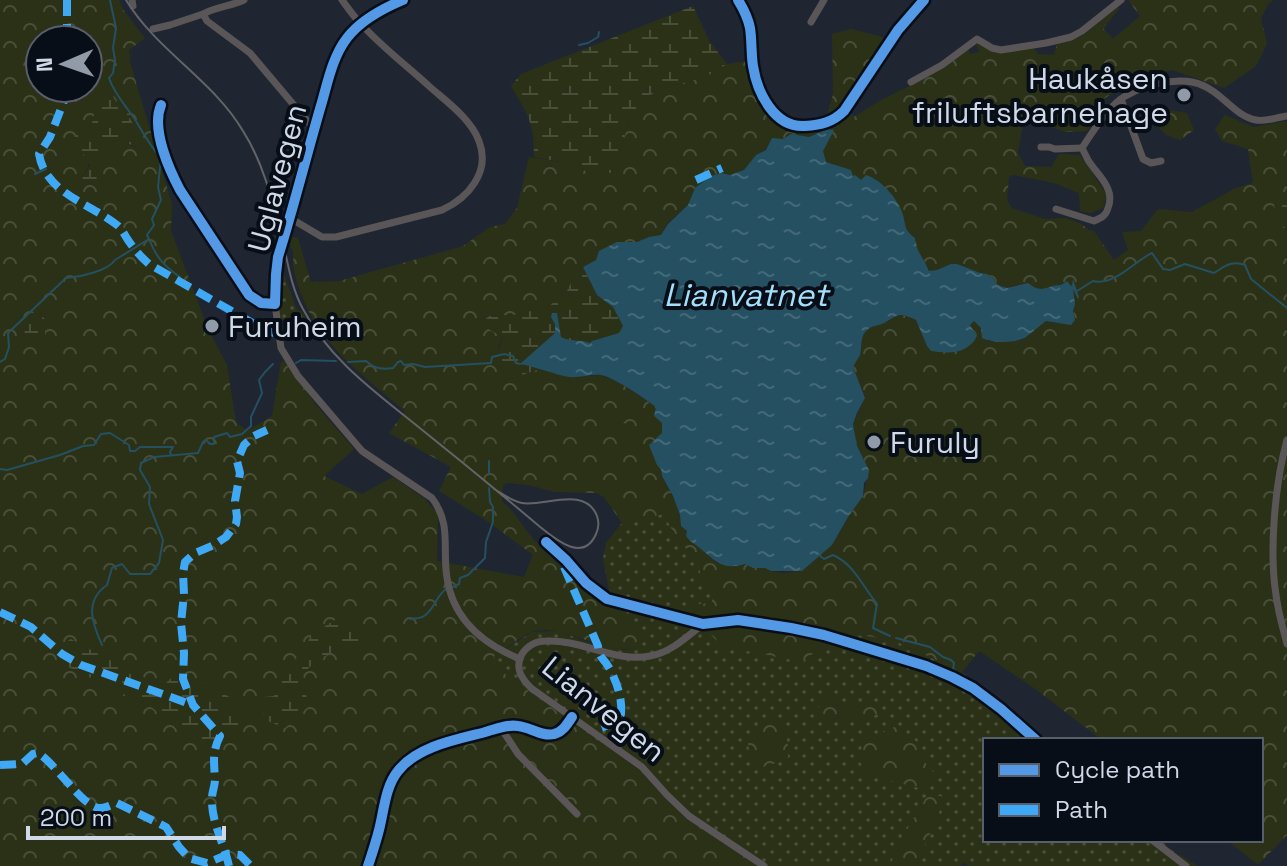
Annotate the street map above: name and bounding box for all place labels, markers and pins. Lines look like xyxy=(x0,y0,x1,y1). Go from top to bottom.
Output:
place label: Haukåsen friluftsbarnehage xyxy=(912,59,1168,132)
marker: Haukåsen friluftsbarnehage xyxy=(1175,86,1193,104)
place label: Furuheim xyxy=(228,307,362,346)
marker: Furuheim xyxy=(203,317,221,335)
place label: Furuly xyxy=(890,423,980,462)
marker: Furuly xyxy=(865,433,883,451)

